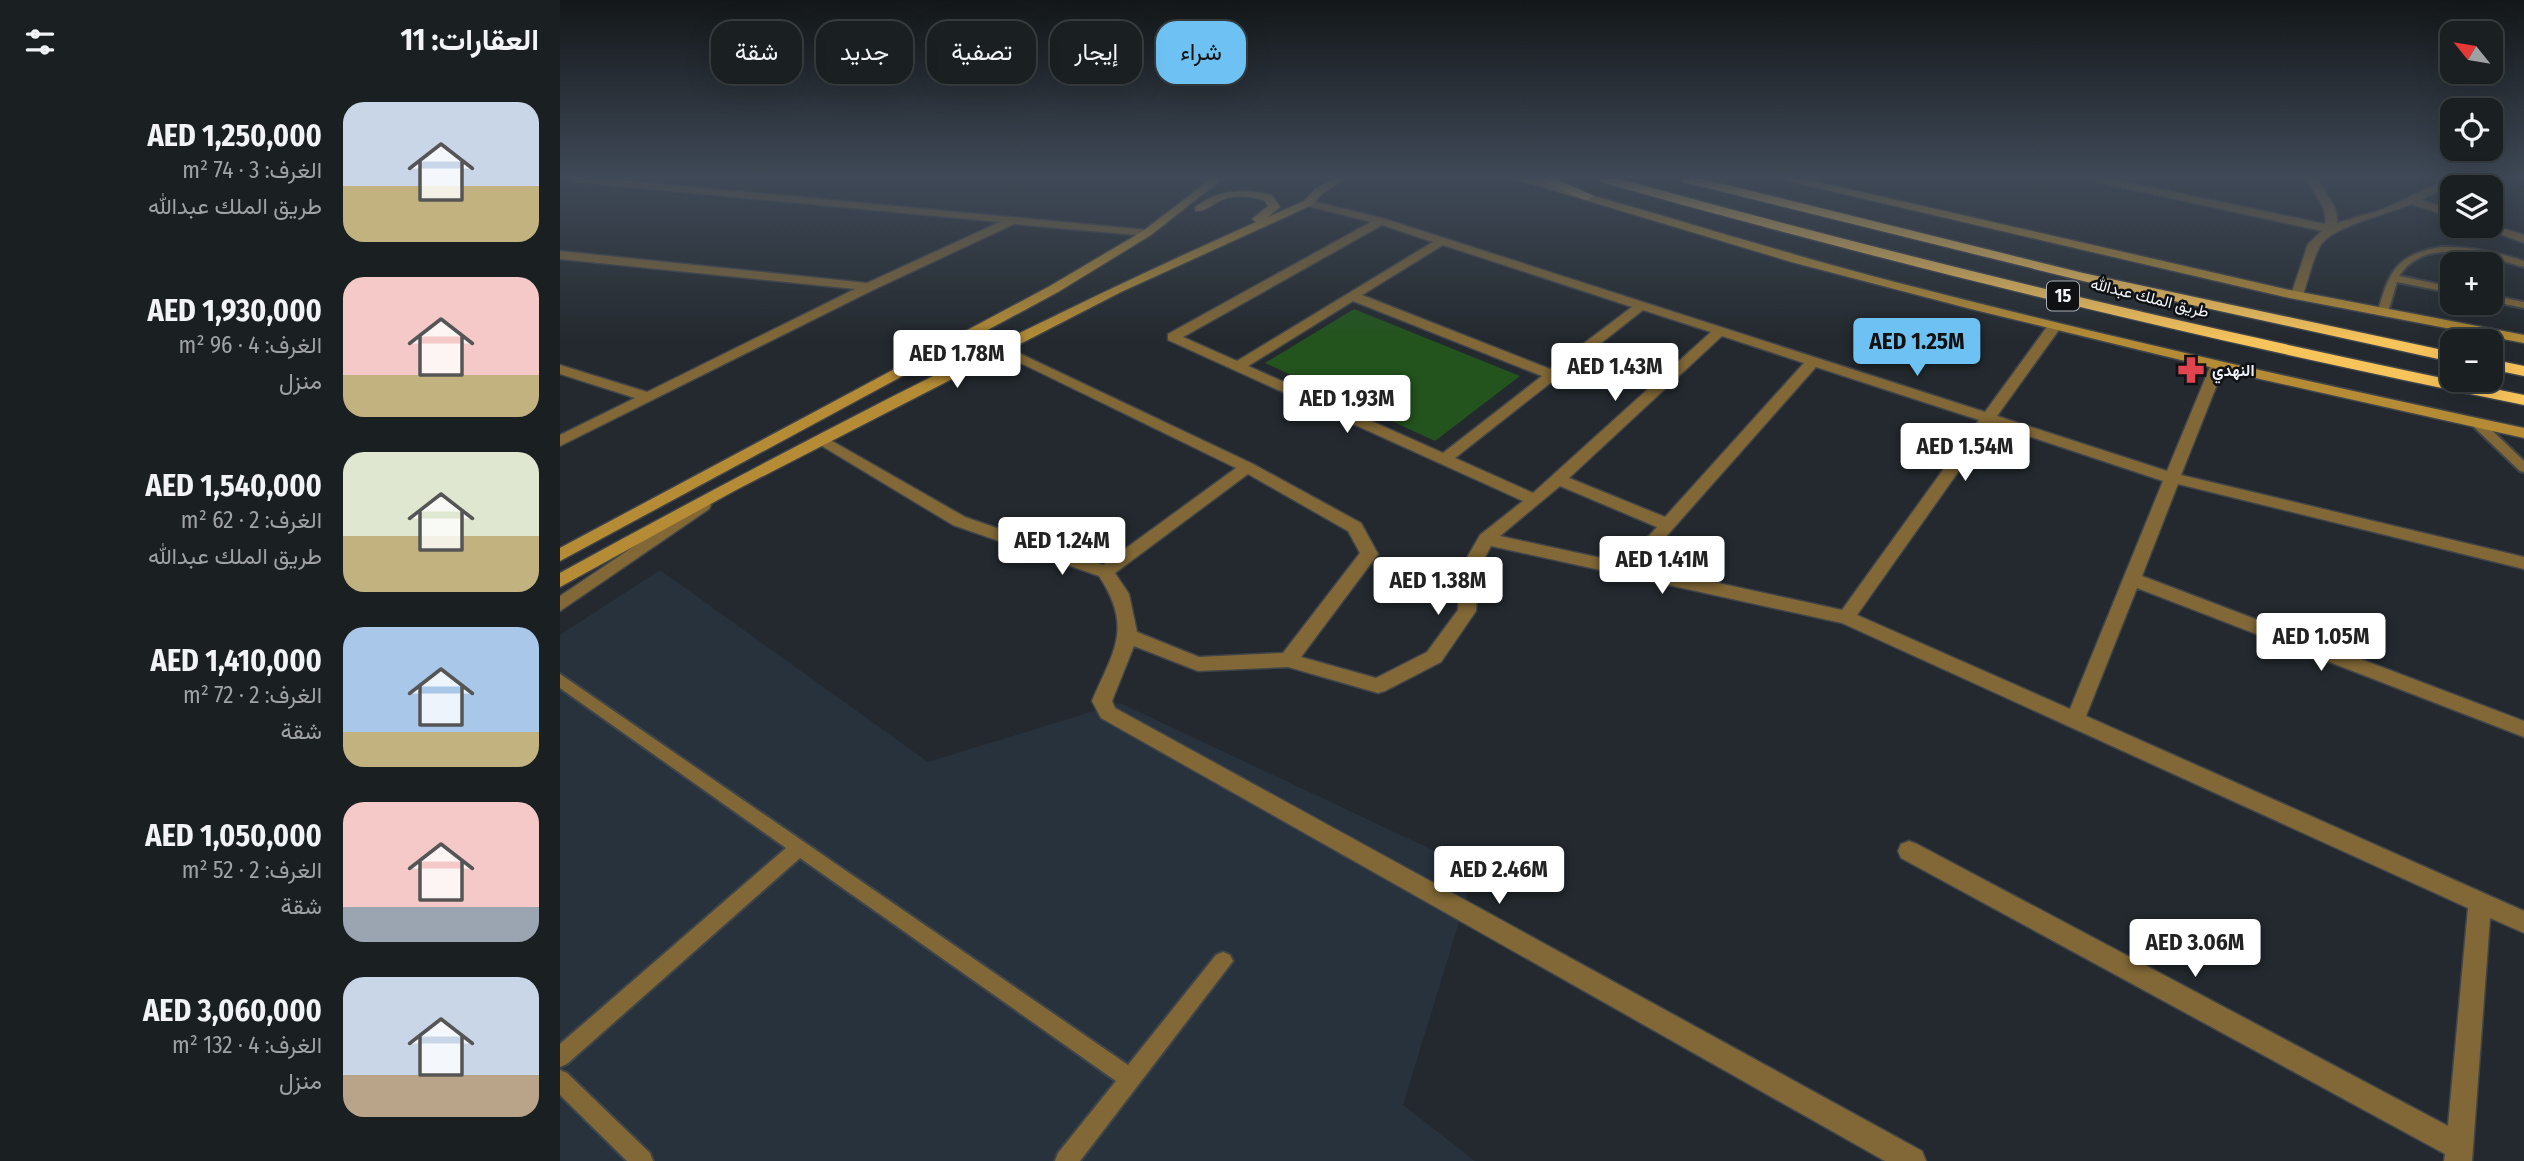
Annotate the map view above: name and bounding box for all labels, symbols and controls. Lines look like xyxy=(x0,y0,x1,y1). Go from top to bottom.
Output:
chip: شقة xyxy=(711,21,802,84)
chip: جديد xyxy=(816,21,913,84)
chip: تصفية xyxy=(927,21,1036,84)
chip: إيجار xyxy=(1050,21,1142,84)
chip: شراء xyxy=(1156,21,1246,84)
north arrow xyxy=(2440,21,2502,84)
map controls xyxy=(2440,21,2503,392)
text: العقارات: 11 xyxy=(400,22,539,58)
icon: filters xyxy=(21,23,59,61)
button: locate xyxy=(2440,98,2503,161)
text: AED 1,250,000 xyxy=(147,118,322,154)
icon: home xyxy=(399,130,483,214)
text: الغرف: 3 · 74 m² xyxy=(182,156,322,184)
button: layers xyxy=(2440,175,2503,238)
text: طريق الملك عبدالله xyxy=(148,192,322,220)
button: + xyxy=(2440,252,2503,315)
street label: طريق الملك عبدالله xyxy=(2089,274,2211,322)
road number: 15 xyxy=(2047,282,2079,310)
text: AED 1,930,000 xyxy=(148,293,322,329)
icon: home xyxy=(399,305,483,389)
pin: AED 1.25M xyxy=(1837,318,1997,378)
text: AED 1.25M xyxy=(1869,327,1965,355)
button: − xyxy=(2440,329,2503,392)
pin: AED 1.78M xyxy=(877,330,1037,390)
text: الغرف: 4 · 96 m² xyxy=(179,331,322,359)
text: AED 1.78M xyxy=(909,339,1005,367)
pin: AED 1.43M xyxy=(1535,344,1695,403)
text: AED 1.43M xyxy=(1567,352,1663,380)
pharmacy icon: النهدي xyxy=(2176,355,2206,385)
place label: النهدي xyxy=(2212,361,2255,384)
text: منزل xyxy=(279,367,322,395)
pin: AED 1.93M xyxy=(1267,376,1427,435)
text: AED 1.93M xyxy=(1299,384,1395,412)
pin: AED 1.54M xyxy=(1885,424,2045,483)
text: AED 1.54M xyxy=(1917,432,2013,460)
text: AED 1,540,000 xyxy=(146,468,322,504)
icon: home xyxy=(399,480,483,564)
text: الغرف: 2 · 62 m² xyxy=(181,506,322,534)
pin: AED 1.24M xyxy=(982,518,1142,577)
text: AED 1.24M xyxy=(1014,526,1110,554)
pin: AED 1.41M xyxy=(1582,536,1742,596)
text: طريق الملك عبدالله xyxy=(148,542,322,570)
text: AED 1.41M xyxy=(1616,545,1708,573)
pin: AED 1.38M xyxy=(1358,558,1518,617)
text: AED 1.38M xyxy=(1390,566,1486,594)
pin: AED 1.05M xyxy=(2241,614,2401,673)
text: AED 1.05M xyxy=(2273,622,2369,650)
text: AED 1,410,000 xyxy=(151,643,322,679)
icon: home xyxy=(399,655,483,739)
text: الغرف: 2 · 72 m² xyxy=(183,681,322,709)
text: شقة xyxy=(280,717,322,745)
text: AED 1,050,000 xyxy=(145,818,322,854)
icon: home xyxy=(399,830,483,914)
pin: AED 2.46M xyxy=(1419,846,1579,906)
text: AED 2.46M xyxy=(1450,855,1548,883)
text: الغرف: 2 · 52 m² xyxy=(182,856,322,884)
text: شقة xyxy=(280,892,322,920)
pin: AED 3.06M xyxy=(2115,920,2275,979)
text: AED 3.06M xyxy=(2146,928,2244,956)
text: AED 3,060,000 xyxy=(143,993,322,1029)
icon: home xyxy=(399,1005,483,1089)
text: الغرف: 4 · 132 m² xyxy=(172,1031,322,1059)
text: منزل xyxy=(279,1067,322,1095)

